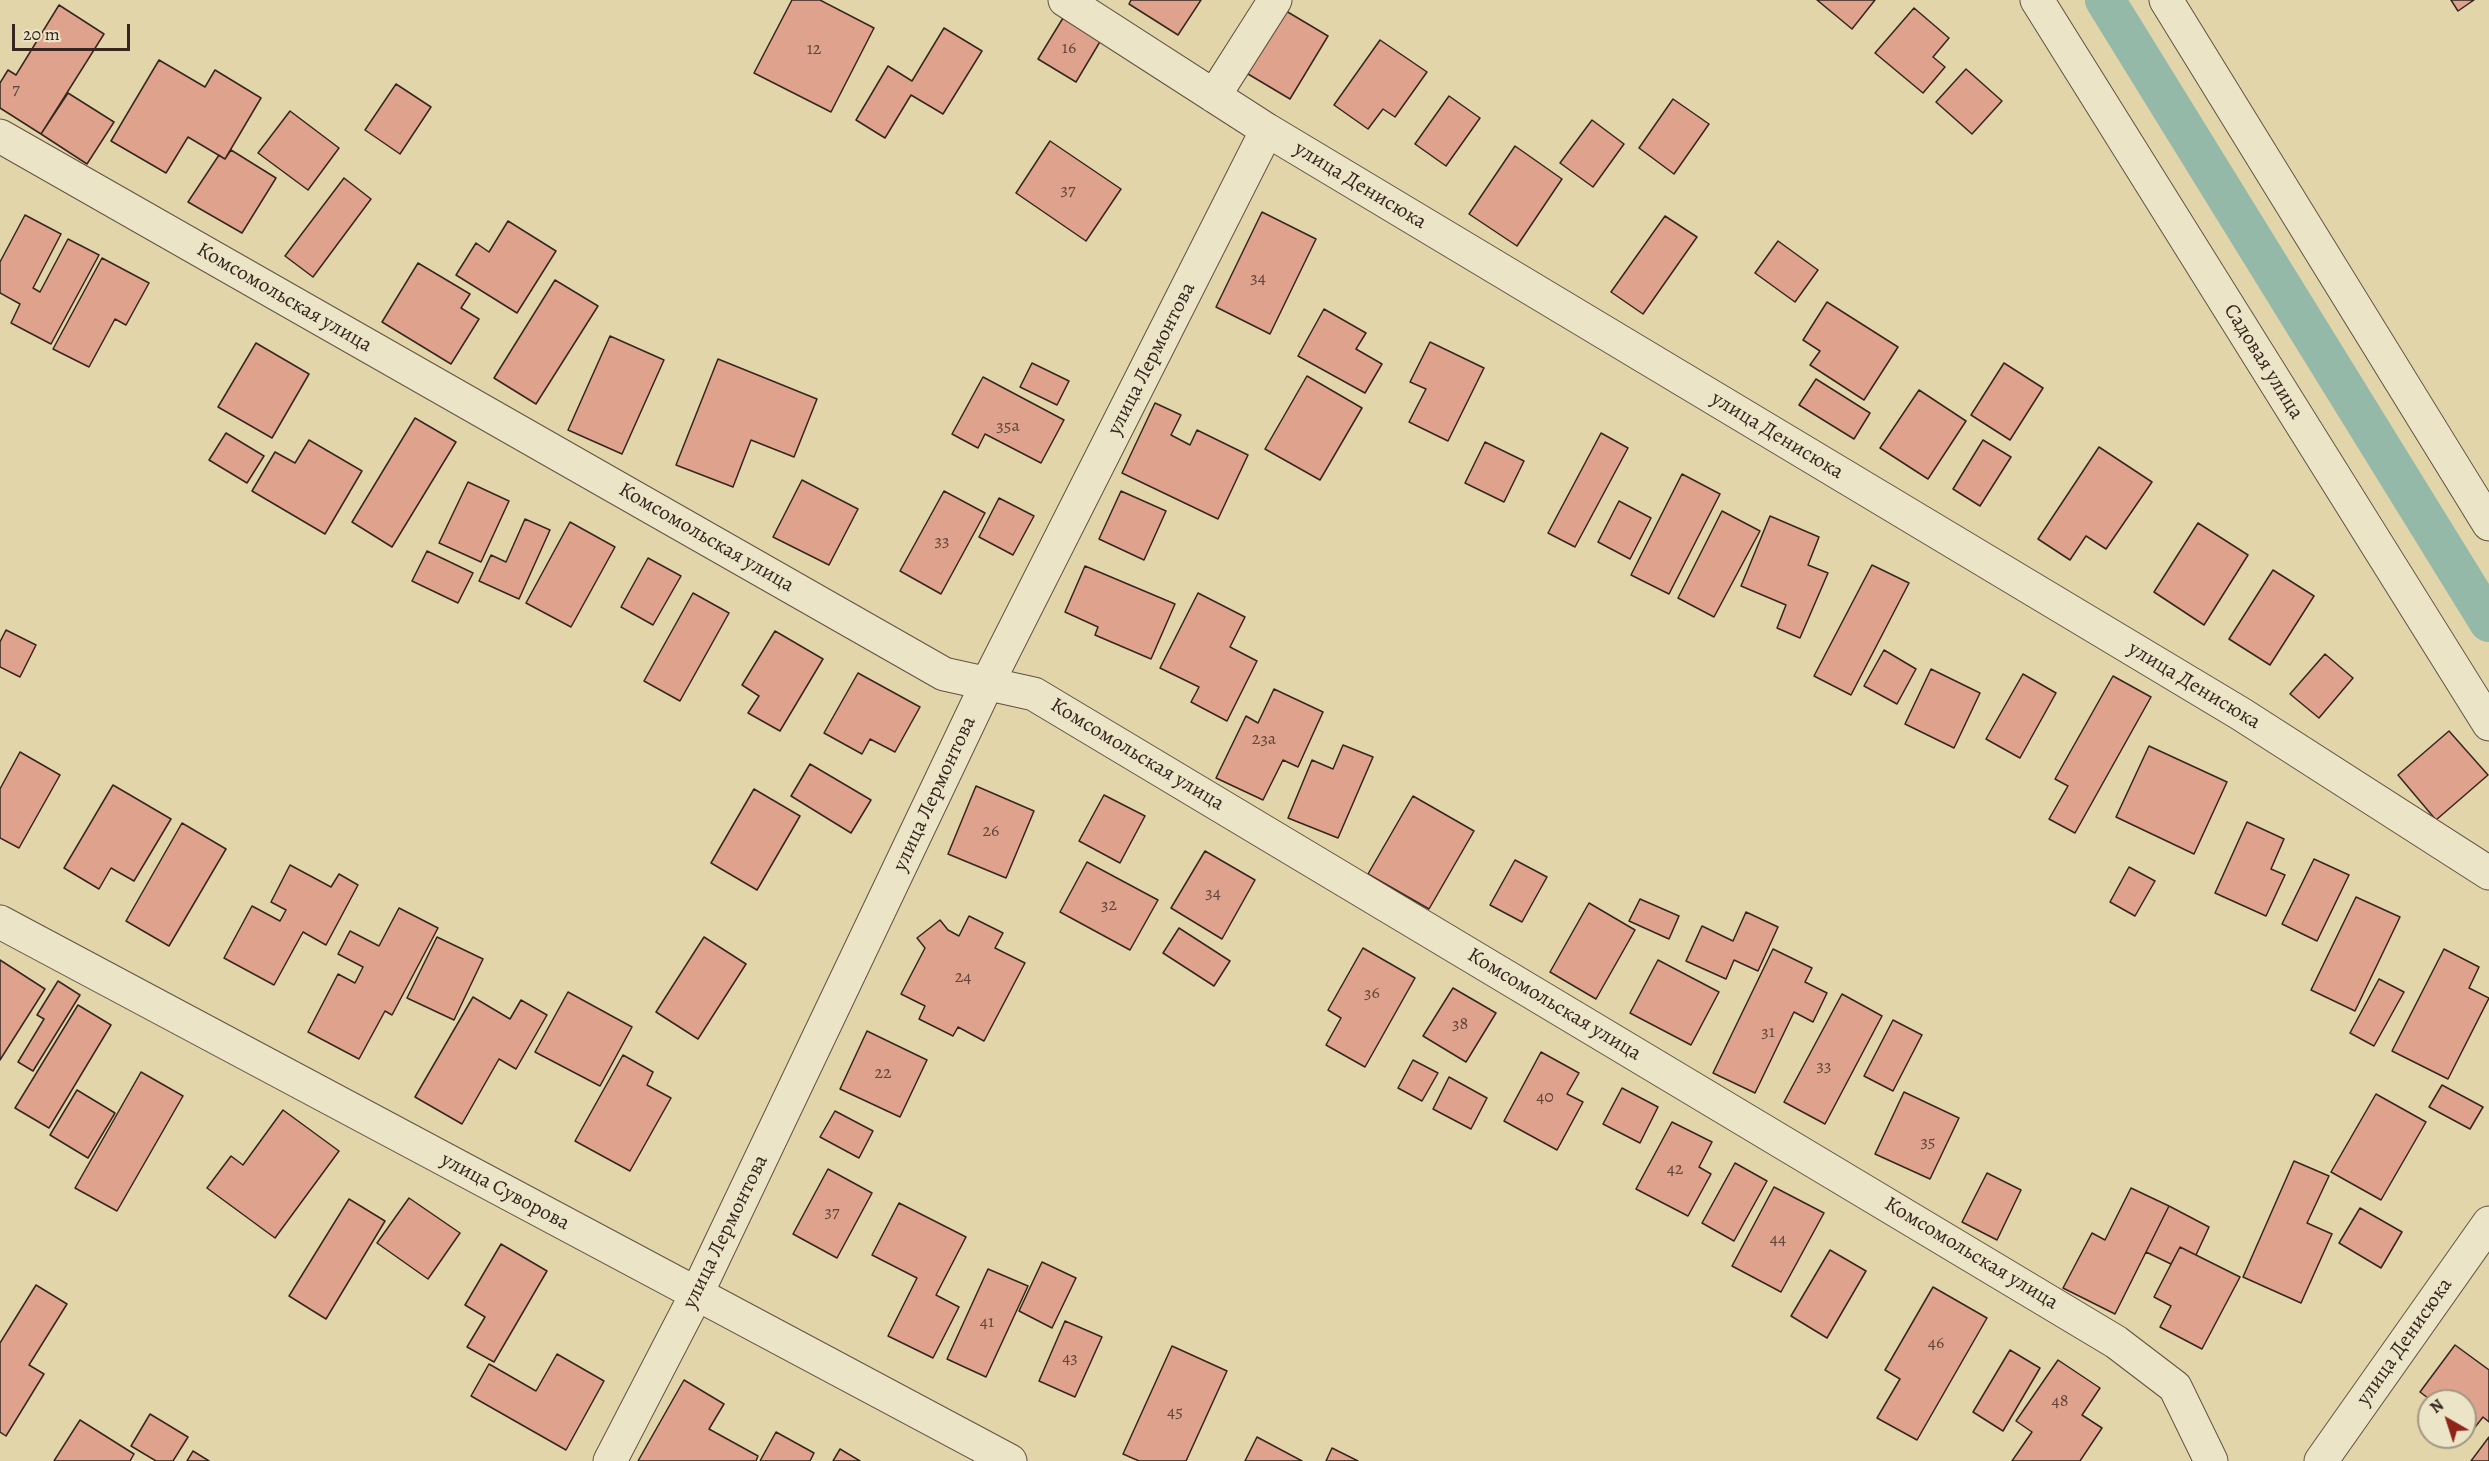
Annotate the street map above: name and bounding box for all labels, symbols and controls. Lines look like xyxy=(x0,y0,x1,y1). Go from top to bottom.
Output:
scale bar xyxy=(15,12,134,50)
text: 20 m xyxy=(23,22,60,46)
house number: 16 xyxy=(1062,38,1076,60)
house number: 12 xyxy=(807,39,821,61)
house number: 7 xyxy=(12,79,20,101)
street label: улица Денисюка xyxy=(1289,137,1431,235)
house number: 37 xyxy=(1060,180,1076,202)
street label: Комсомольская улица xyxy=(192,238,376,358)
house number: 34 xyxy=(1250,268,1266,290)
street label: улица Лермонтова xyxy=(1103,278,1201,440)
street label: Садовая улица xyxy=(2218,300,2308,424)
street label: улица Денисюка xyxy=(1706,387,1848,485)
house number: 35а xyxy=(996,416,1020,438)
street label: Комсомольская улица xyxy=(614,478,798,598)
house number: 33 xyxy=(935,531,949,553)
street label: улица Денисюка xyxy=(2123,637,2265,735)
street label: Комсомольская улица xyxy=(1046,693,1228,817)
street label: улица Лермонтова xyxy=(888,712,982,876)
house number: 23а xyxy=(1252,729,1276,751)
house number: 26 xyxy=(983,821,999,843)
house number: 34 xyxy=(1205,883,1221,905)
house number: 32 xyxy=(1101,895,1117,917)
street label: Комсомольская улица xyxy=(1463,943,1645,1067)
house number: 24 xyxy=(955,967,971,989)
house number: 36 xyxy=(1364,983,1380,1005)
house number: 38 xyxy=(1452,1014,1468,1036)
house number: 31 xyxy=(1761,1022,1775,1044)
house number: 33 xyxy=(1817,1056,1831,1078)
house number: 22 xyxy=(874,1063,892,1085)
house number: 40 xyxy=(1536,1087,1554,1109)
house number: 35 xyxy=(1920,1132,1936,1154)
street label: улица Суворова xyxy=(436,1148,574,1236)
street label: улица Лермонтова xyxy=(678,1151,774,1313)
house number: 42 xyxy=(1667,1159,1683,1181)
street label: Комсомольская улица xyxy=(1880,1192,2062,1316)
house number: 37 xyxy=(824,1202,840,1224)
house number: 44 xyxy=(1770,1229,1786,1251)
street label: улица Денисюка xyxy=(2352,1273,2458,1411)
house number: 41 xyxy=(980,1312,994,1334)
house number: 46 xyxy=(1928,1333,1944,1355)
house number: 43 xyxy=(1062,1348,1078,1370)
north arrow xyxy=(2417,1389,2477,1449)
house number: 48 xyxy=(2052,1391,2068,1413)
text: N xyxy=(2425,1394,2448,1419)
house number: 45 xyxy=(1167,1402,1183,1424)

